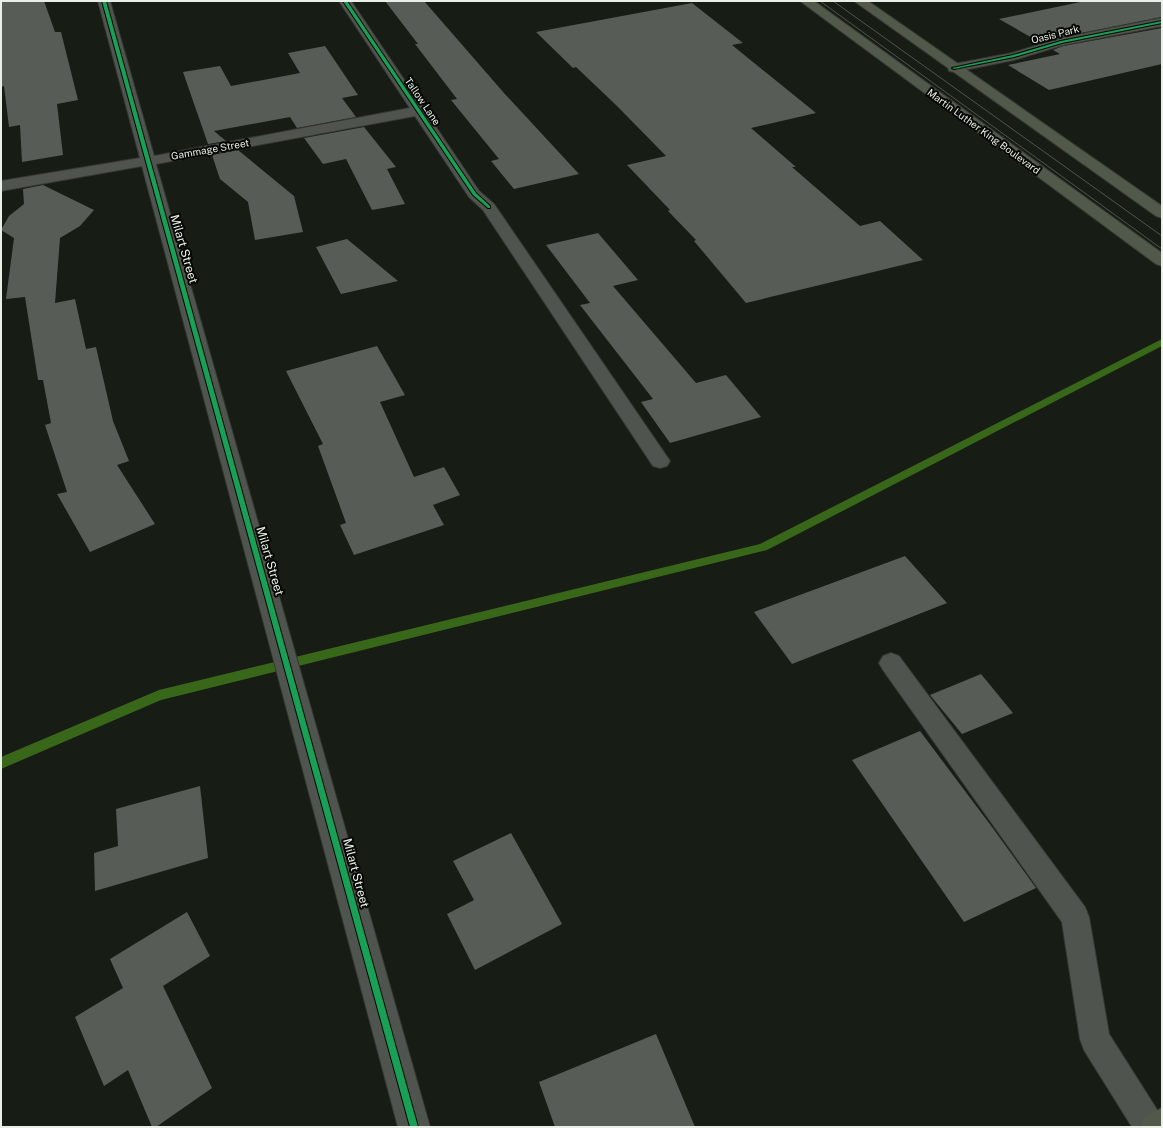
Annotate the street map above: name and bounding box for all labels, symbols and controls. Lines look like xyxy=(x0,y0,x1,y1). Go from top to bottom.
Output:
street label: Oasis Park xyxy=(1030,22,1081,46)
street label: Tallow Lane xyxy=(403,75,444,127)
street label: Martin Luther King Boulevard xyxy=(925,86,1043,176)
street label: Gammage Street xyxy=(170,136,250,162)
street label: Milart Street xyxy=(167,213,201,285)
street label: Milart Street xyxy=(253,525,287,597)
street label: Milart Street xyxy=(340,837,372,909)

